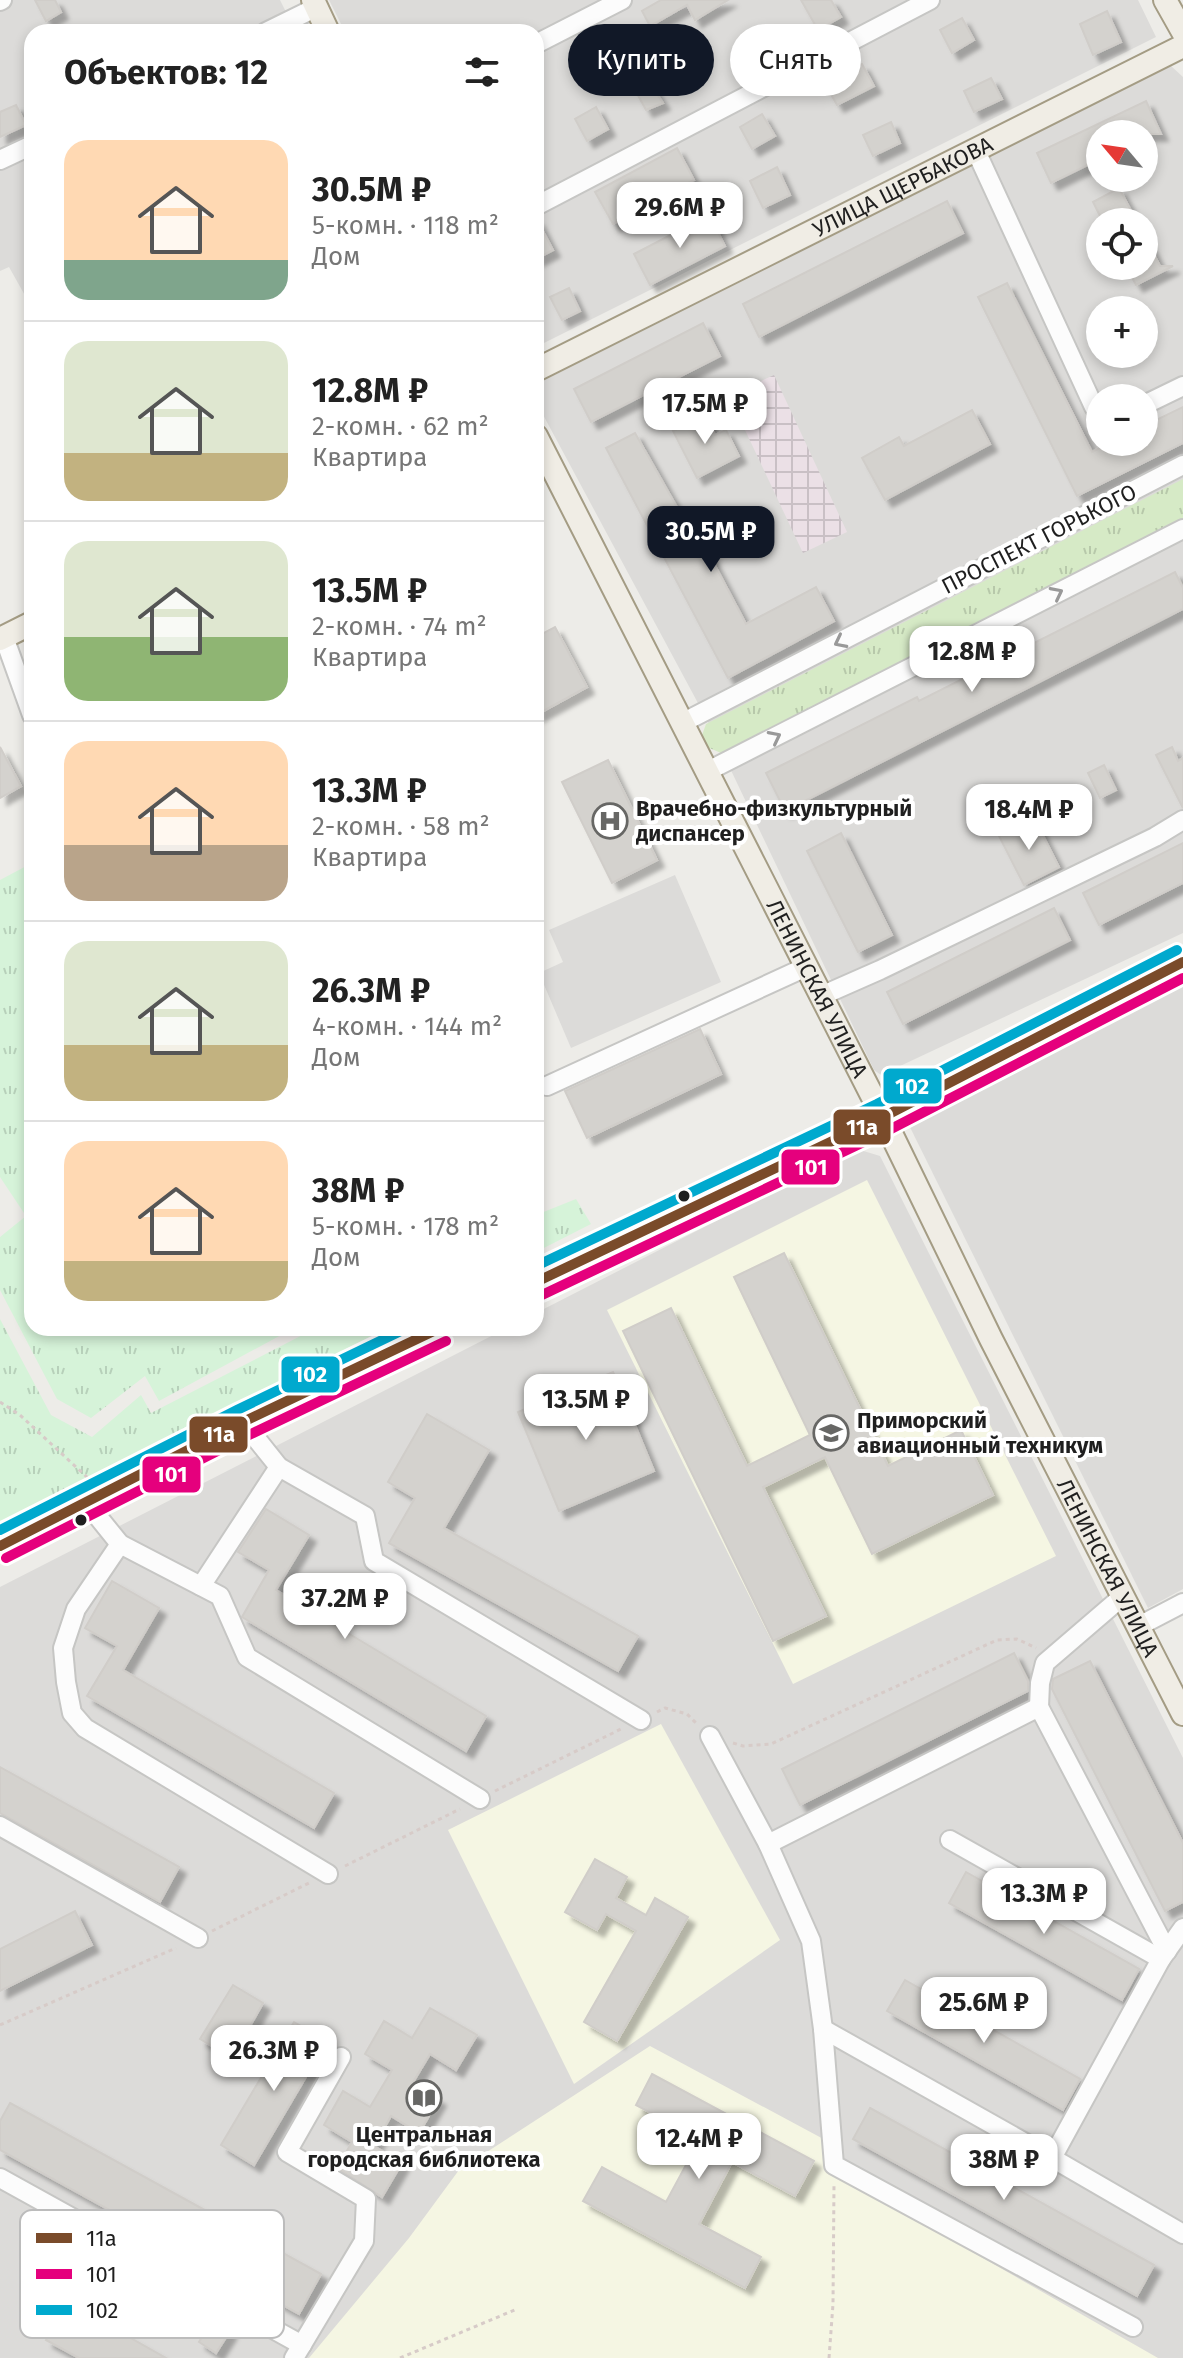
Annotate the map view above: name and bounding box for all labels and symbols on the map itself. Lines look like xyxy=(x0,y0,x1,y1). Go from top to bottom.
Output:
north arrow xyxy=(1086,120,1158,192)
street label: УЛИЦА ЩЕРБАКОВА xyxy=(808,130,997,243)
pin: 29.6M ₽ xyxy=(606,182,754,250)
pin: 17.5M ₽ xyxy=(631,378,779,446)
street label: ПРОСПЕКТ ГОРЬКОГО xyxy=(937,478,1141,600)
pin: 30.5M ₽ xyxy=(637,506,785,574)
one-way arrow xyxy=(1049,588,1064,603)
pin: 12.8M ₽ xyxy=(898,626,1046,694)
one-way arrow xyxy=(834,632,848,647)
one-way arrow xyxy=(767,731,782,746)
pin: 18.4M ₽ xyxy=(955,784,1103,852)
place label: Врачебно-физкультурный диспансер xyxy=(636,795,912,847)
hospital icon: Врачебно-физкультурный диспансер xyxy=(591,802,629,840)
street label: ЛЕНИНСКАЯ УЛИЦА xyxy=(761,895,874,1082)
line badge: 102 xyxy=(882,1067,943,1105)
text: 102 xyxy=(895,1073,929,1100)
line badge: 11а xyxy=(832,1108,892,1146)
text: 11а xyxy=(846,1114,878,1141)
line badge: 101 xyxy=(780,1148,841,1186)
text: 101 xyxy=(795,1154,827,1181)
unlabelled marker xyxy=(676,1188,692,1204)
line badge: 102 xyxy=(280,1355,341,1394)
text: 102 xyxy=(293,1361,327,1388)
pin: 13.5M ₽ xyxy=(512,1374,660,1442)
place label: Приморский авиационный техникум xyxy=(857,1407,1103,1459)
school or university icon: Приморский авиационный техникум xyxy=(812,1414,850,1452)
line badge: 11а xyxy=(188,1415,249,1454)
text: 11а xyxy=(203,1421,235,1448)
line badge: 101 xyxy=(141,1455,202,1494)
text: 101 xyxy=(155,1461,187,1488)
street label: ЛЕНИНСКАЯ УЛИЦА xyxy=(1051,1474,1165,1662)
unlabelled marker xyxy=(73,1512,89,1528)
pin: 37.2M ₽ xyxy=(271,1573,419,1641)
pin: 13.3M ₽ xyxy=(970,1868,1118,1936)
pin: 25.6M ₽ xyxy=(910,1977,1058,2045)
pin: 26.3M ₽ xyxy=(200,2025,348,2093)
library icon: Центральная городская библиотека xyxy=(405,2079,443,2117)
pin: 12.4M ₽ xyxy=(625,2113,773,2181)
place label: Центральная городская библиотека xyxy=(307,2121,541,2173)
pin: 38M ₽ xyxy=(948,2134,1060,2202)
legend xyxy=(20,2210,284,2338)
text: 11а xyxy=(86,2225,117,2252)
text: 101 xyxy=(86,2261,117,2288)
text: 102 xyxy=(86,2297,118,2324)

